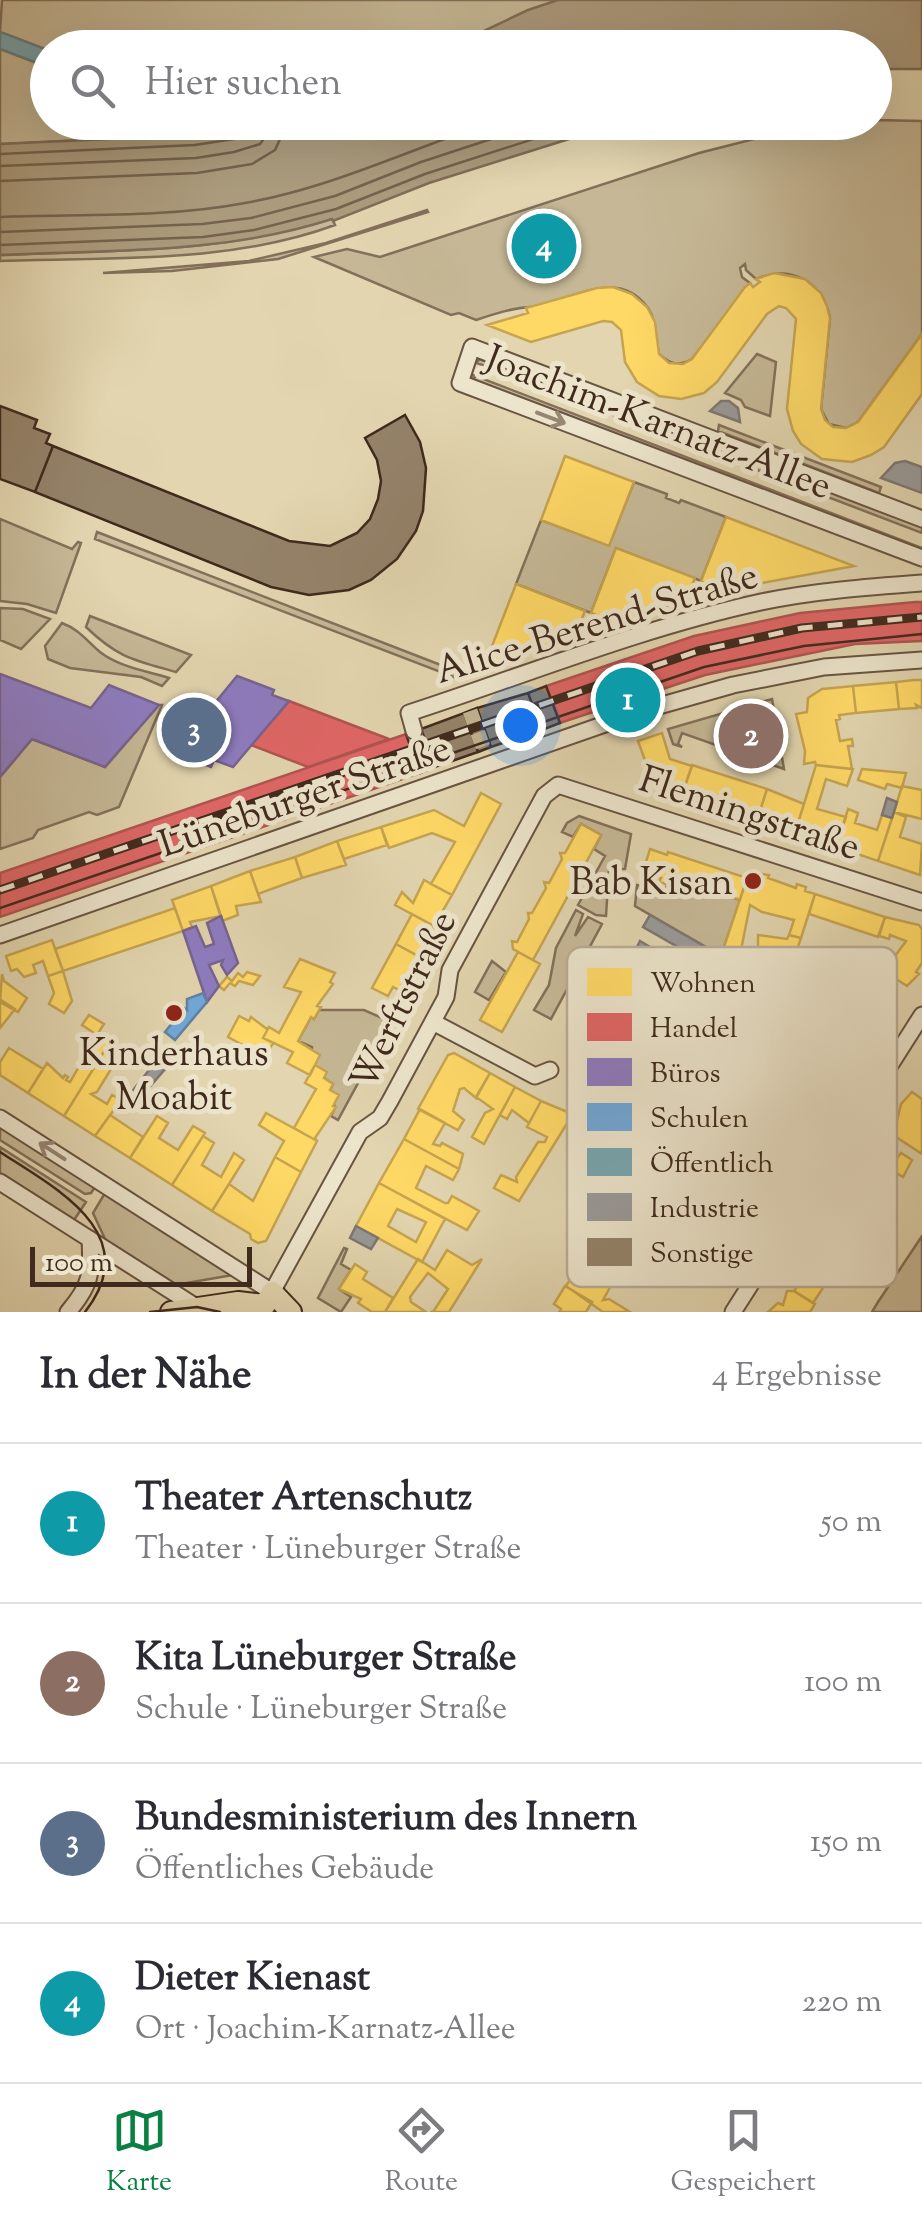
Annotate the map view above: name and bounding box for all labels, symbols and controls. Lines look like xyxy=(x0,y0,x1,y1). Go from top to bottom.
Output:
search box xyxy=(30,30,892,140)
icon: search xyxy=(65,58,120,113)
text: Hier suchen xyxy=(145,58,342,112)
pin: 4 xyxy=(512,208,576,284)
street label: Joachim-Karnatz-Allee xyxy=(475,333,838,516)
one-way arrow xyxy=(535,410,566,428)
street label: Alice-Berend-Straße xyxy=(429,551,765,701)
pin: 1 xyxy=(596,662,660,738)
pin: 3 xyxy=(162,692,226,768)
pin: 2 xyxy=(718,698,784,774)
your location xyxy=(495,700,546,751)
street label: Lüneburger Straße xyxy=(152,724,458,874)
street label: Flemingstraße xyxy=(631,755,866,877)
place label: Bab Kisan xyxy=(570,858,733,912)
marker: Bab Kisan xyxy=(742,870,764,892)
street label: Werftstraße xyxy=(339,903,472,1101)
legend xyxy=(567,947,897,1287)
text: Wohnen xyxy=(650,965,756,1005)
marker: Kinderhaus Moabit xyxy=(163,1002,185,1024)
text: Handel xyxy=(650,1010,738,1050)
place label: Kinderhaus Moabit xyxy=(79,1029,269,1127)
text: Büros xyxy=(650,1055,721,1095)
text: Schulen xyxy=(650,1100,749,1140)
one-way arrow xyxy=(38,1140,67,1161)
text: Öffentlich xyxy=(650,1145,774,1185)
text: Industrie xyxy=(650,1190,759,1230)
text: Sonstige xyxy=(650,1235,754,1275)
scale bar xyxy=(30,1242,252,1286)
text: 100 m xyxy=(45,1244,113,1284)
text: In der Nähe xyxy=(40,1347,252,1407)
text: 4 Ergebnisse xyxy=(712,1354,882,1400)
text: Theater Artenschutz xyxy=(135,1473,472,1527)
text: 1 xyxy=(67,1500,78,1546)
text: 50 m xyxy=(821,1500,882,1546)
text: Theater · Lüneburger Straße xyxy=(135,1527,521,1573)
text: Kita Lüneburger Straße xyxy=(135,1633,516,1687)
text: 2 xyxy=(65,1660,80,1706)
text: 100 m xyxy=(804,1660,882,1706)
text: Schule · Lüneburger Straße xyxy=(135,1687,507,1733)
text: Bundesministerium des Innern xyxy=(135,1793,637,1847)
text: 3 xyxy=(66,1820,79,1866)
text: 150 m xyxy=(810,1820,882,1866)
text: Öffentliches Gebäude xyxy=(135,1847,434,1893)
text: Dieter Kienast xyxy=(135,1953,370,2007)
text: 4 xyxy=(64,1980,81,2026)
text: 220 m xyxy=(802,1980,882,2026)
text: Ort · Joachim-Karnatz-Allee xyxy=(135,2007,516,2053)
tab: Karte xyxy=(106,2103,172,2203)
tab: Route xyxy=(385,2103,458,2203)
tab: Gespeichert xyxy=(671,2103,816,2203)

